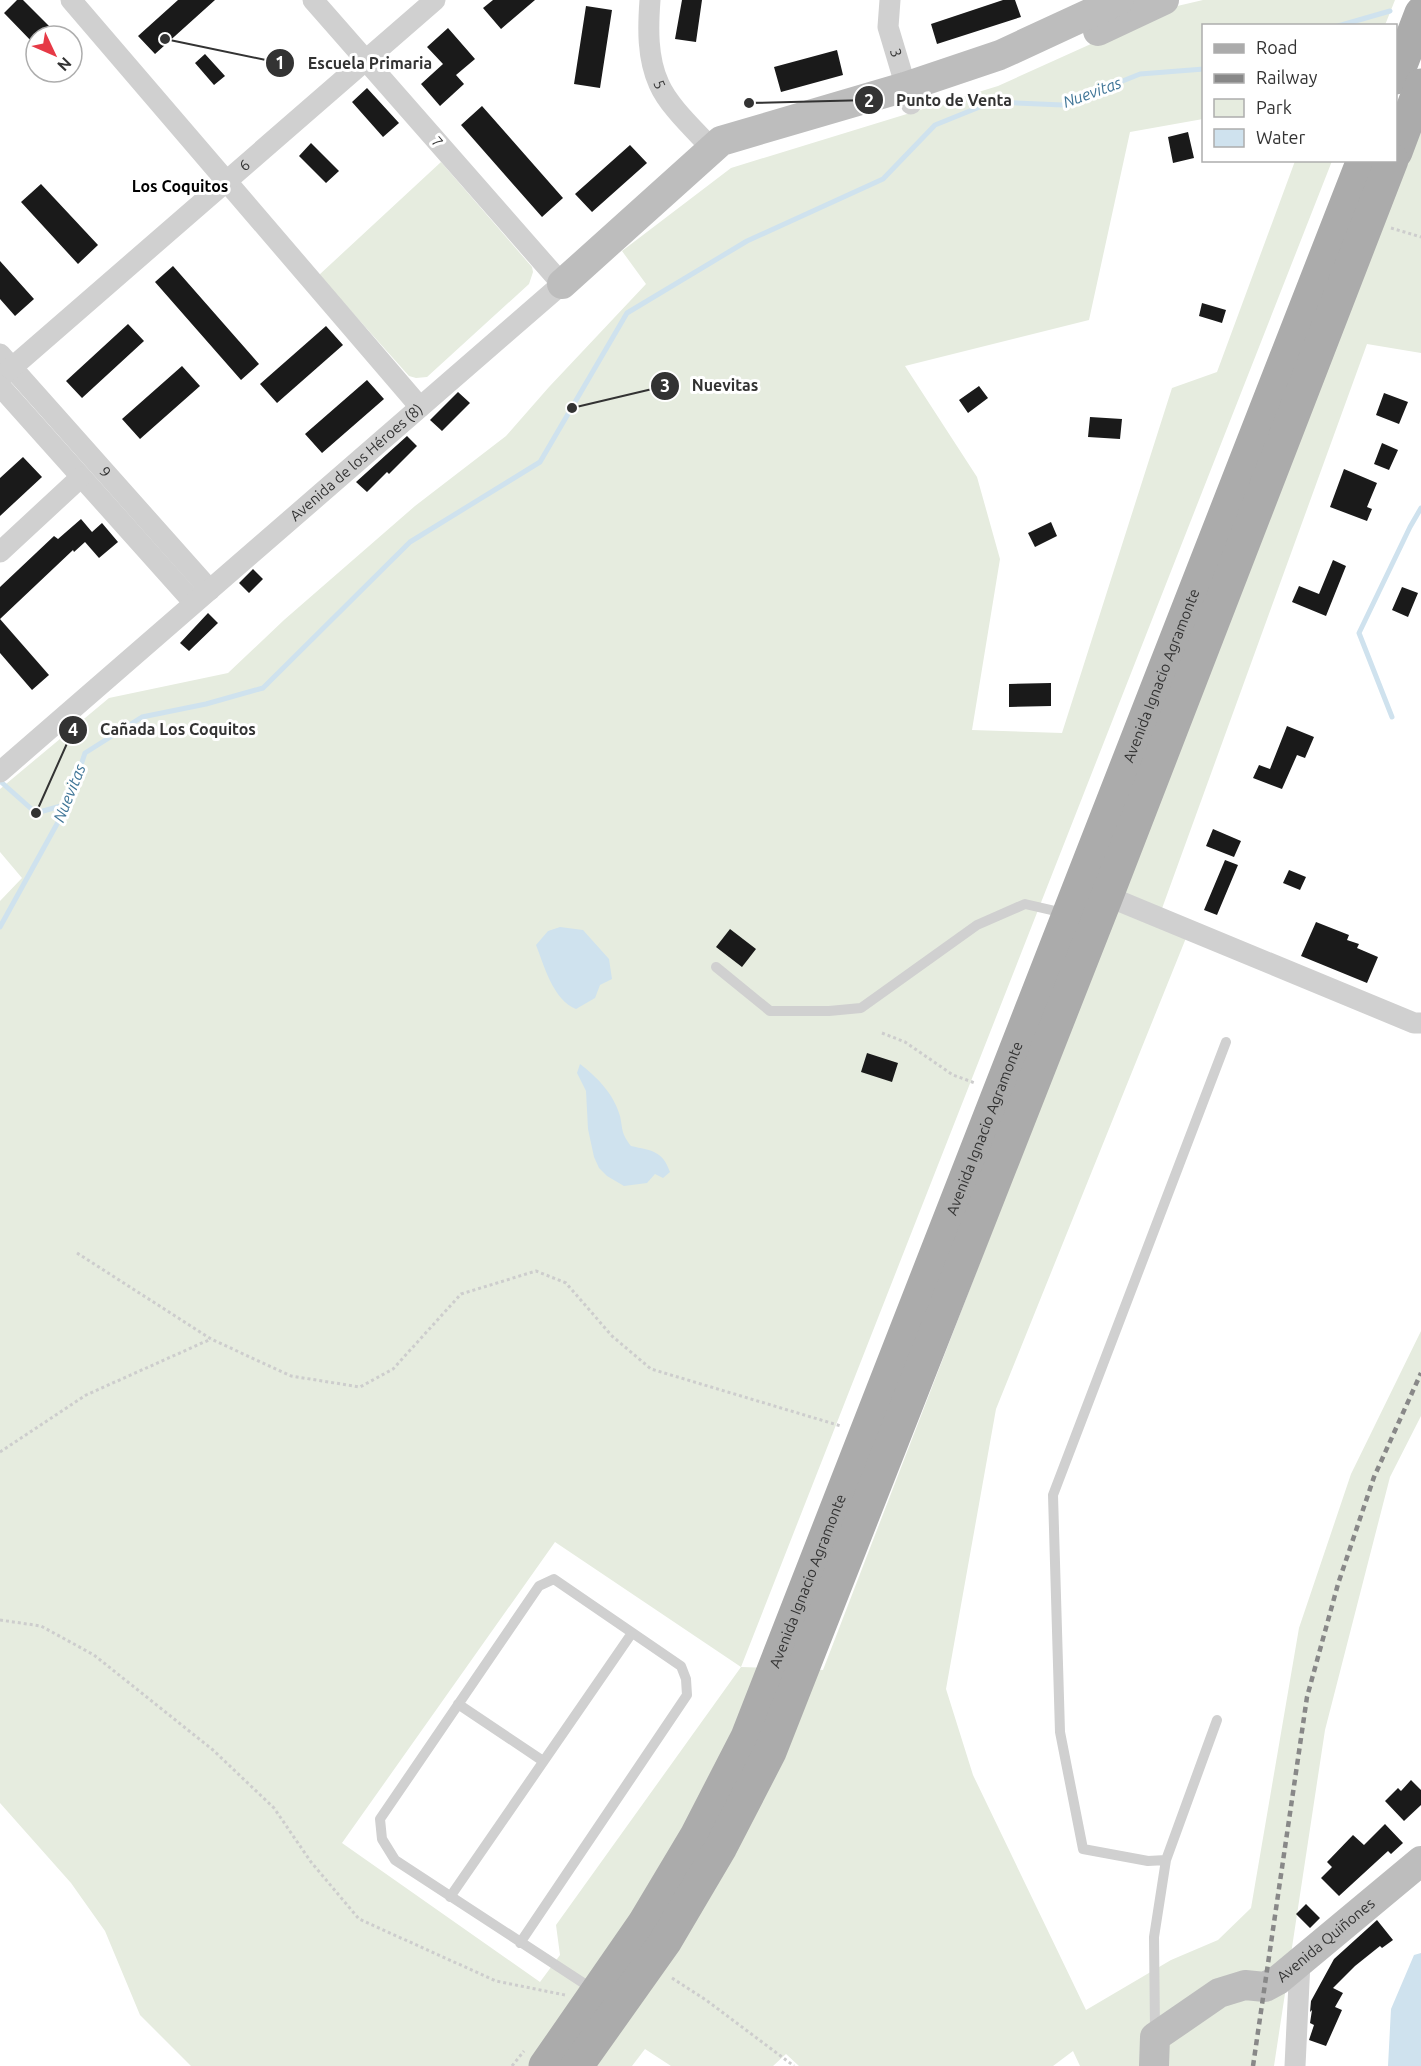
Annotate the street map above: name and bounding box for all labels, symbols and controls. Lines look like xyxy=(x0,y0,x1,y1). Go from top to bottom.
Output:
north arrow xyxy=(24,24,84,84)
legend xyxy=(1202,24,1397,162)
text: Road xyxy=(1256,37,1298,57)
callout: Escuela Primaria xyxy=(265,46,444,80)
street label: 3 xyxy=(887,46,906,59)
text: 1 xyxy=(275,52,285,72)
text: N xyxy=(54,54,75,75)
text: Escuela Primaria xyxy=(308,54,432,72)
text: Railway xyxy=(1256,67,1318,87)
water label: Nuevitas xyxy=(1060,73,1124,111)
street label: 5 xyxy=(650,77,669,92)
callout: Punto de Venta xyxy=(854,83,1024,117)
text: 2 xyxy=(864,90,874,110)
text: Punto de Venta xyxy=(896,91,1012,109)
text: Park xyxy=(1256,97,1292,117)
text: Water xyxy=(1256,127,1306,147)
street label: 7 xyxy=(428,133,447,150)
street label: 6 xyxy=(235,156,253,174)
district label: Los Coquitos xyxy=(132,177,228,195)
callout: Nuevitas xyxy=(650,369,771,403)
text: 3 xyxy=(660,375,670,395)
text: Nuevitas xyxy=(692,376,758,394)
street label: Avenida de los Héroes (8) xyxy=(286,400,426,524)
street label: 9 xyxy=(96,463,115,481)
street label: Avenida Ignacio Agramonte xyxy=(1119,586,1203,765)
callout: Cañada Los Coquitos xyxy=(58,713,268,747)
text: 4 xyxy=(68,719,78,739)
text: Cañada Los Coquitos xyxy=(100,720,256,738)
water label: Nuevitas xyxy=(49,761,89,825)
street label: Avenida Ignacio Agramonte xyxy=(943,1039,1026,1218)
street label: Avenida Ignacio Agramonte xyxy=(766,1492,849,1670)
street label: Avenida Quiñones xyxy=(1273,1894,1378,1985)

